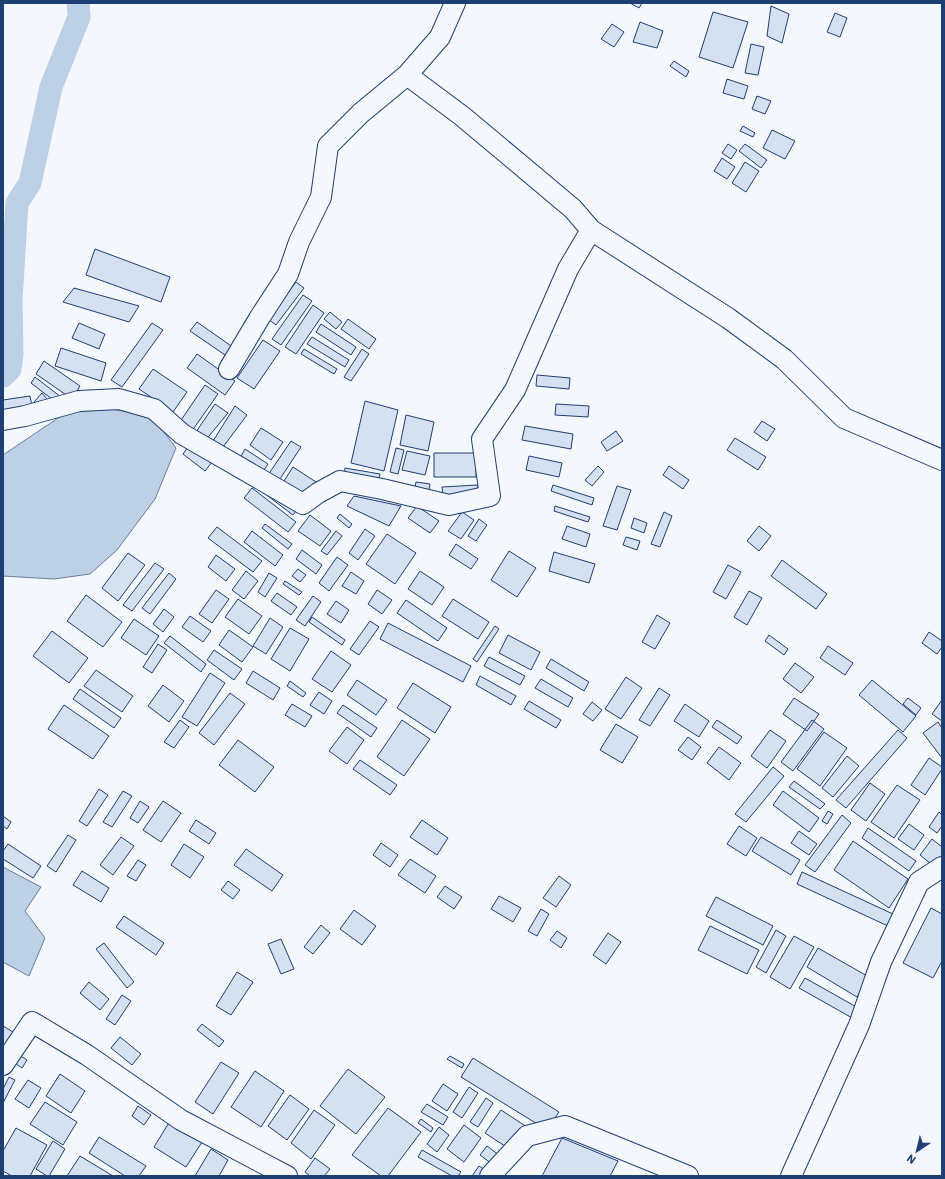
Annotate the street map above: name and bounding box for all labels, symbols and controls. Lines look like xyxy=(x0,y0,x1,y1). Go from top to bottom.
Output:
north arrow xyxy=(897,1131,937,1171)
text: N xyxy=(904,1151,919,1167)

